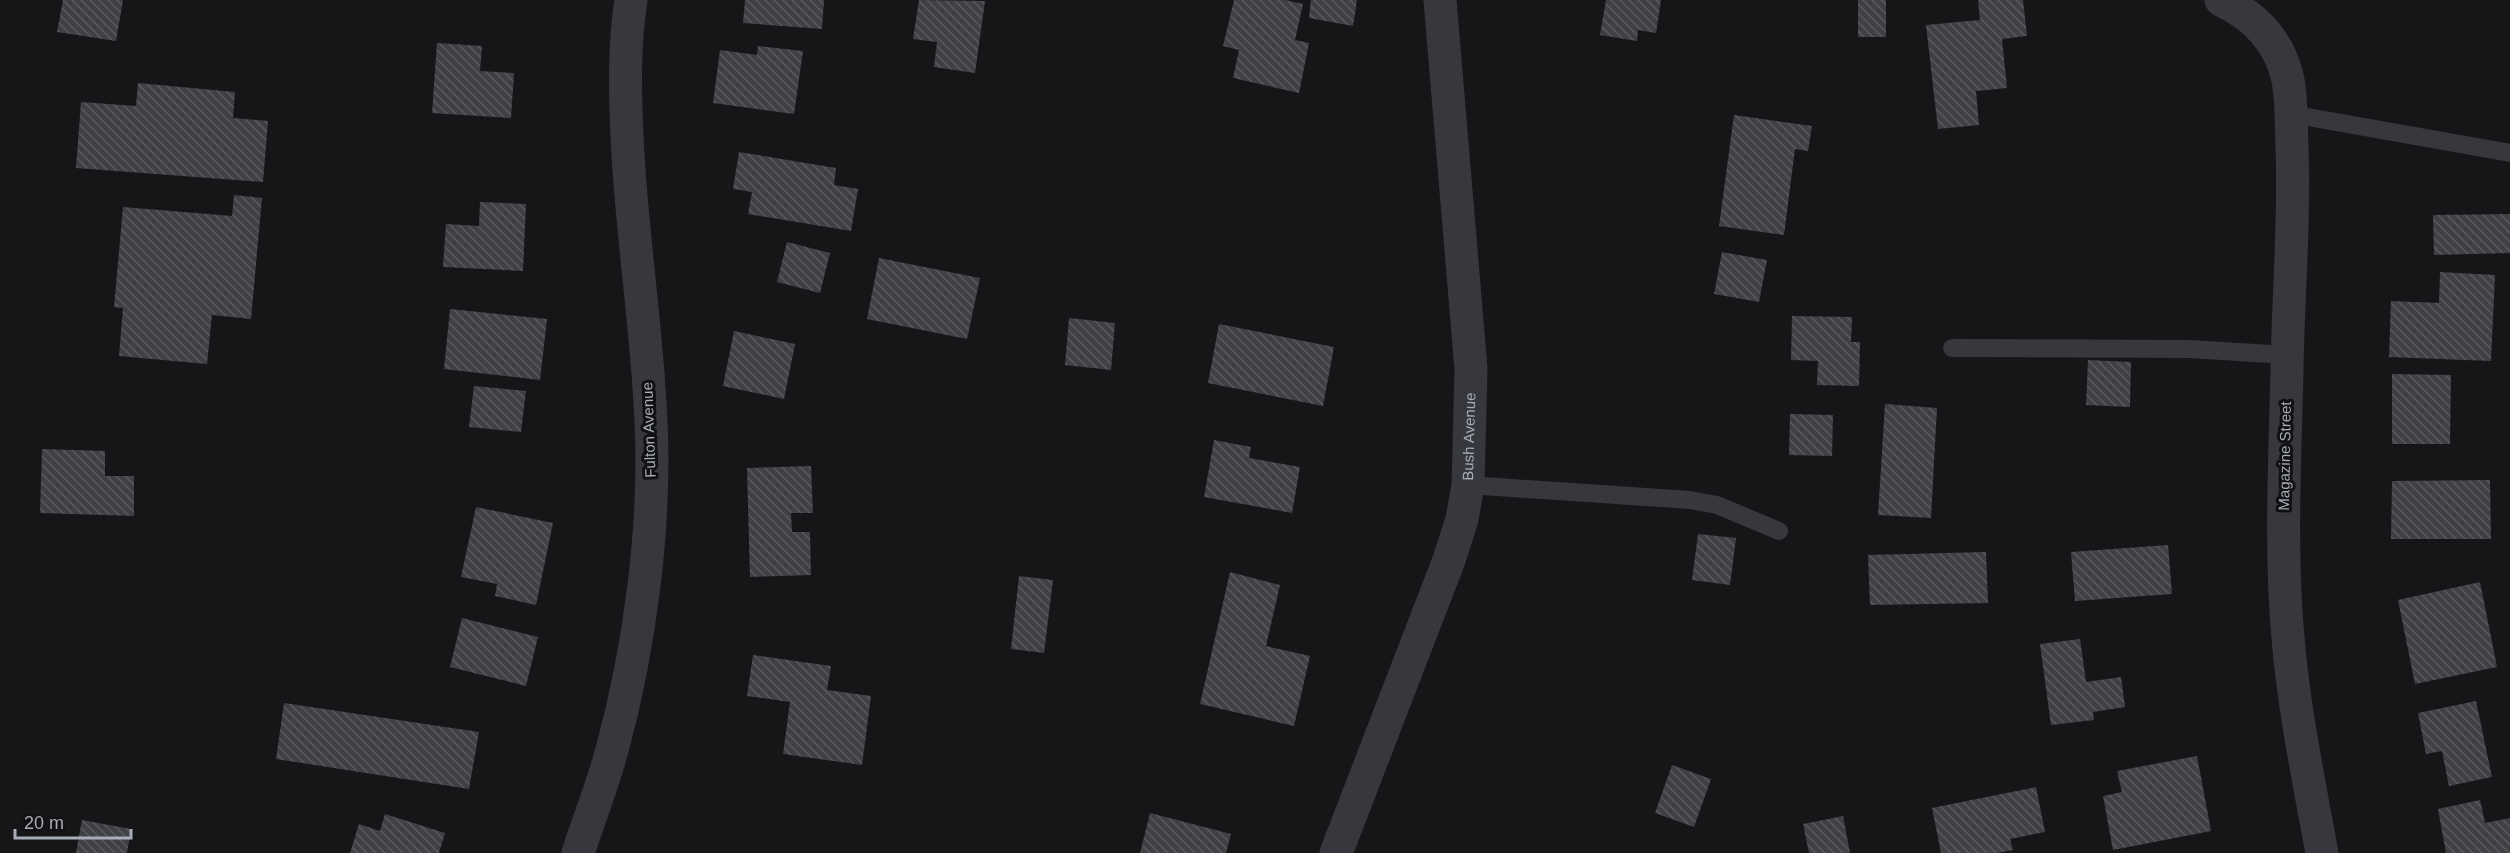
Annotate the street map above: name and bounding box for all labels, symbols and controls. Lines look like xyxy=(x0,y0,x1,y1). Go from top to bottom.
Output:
street label: Fulton Avenue xyxy=(638,382,659,478)
street label: Bush Avenue xyxy=(1459,392,1478,481)
street label: Magazine Street xyxy=(2275,400,2294,511)
scale bar xyxy=(15,802,130,840)
text: 20 m xyxy=(24,813,64,833)

